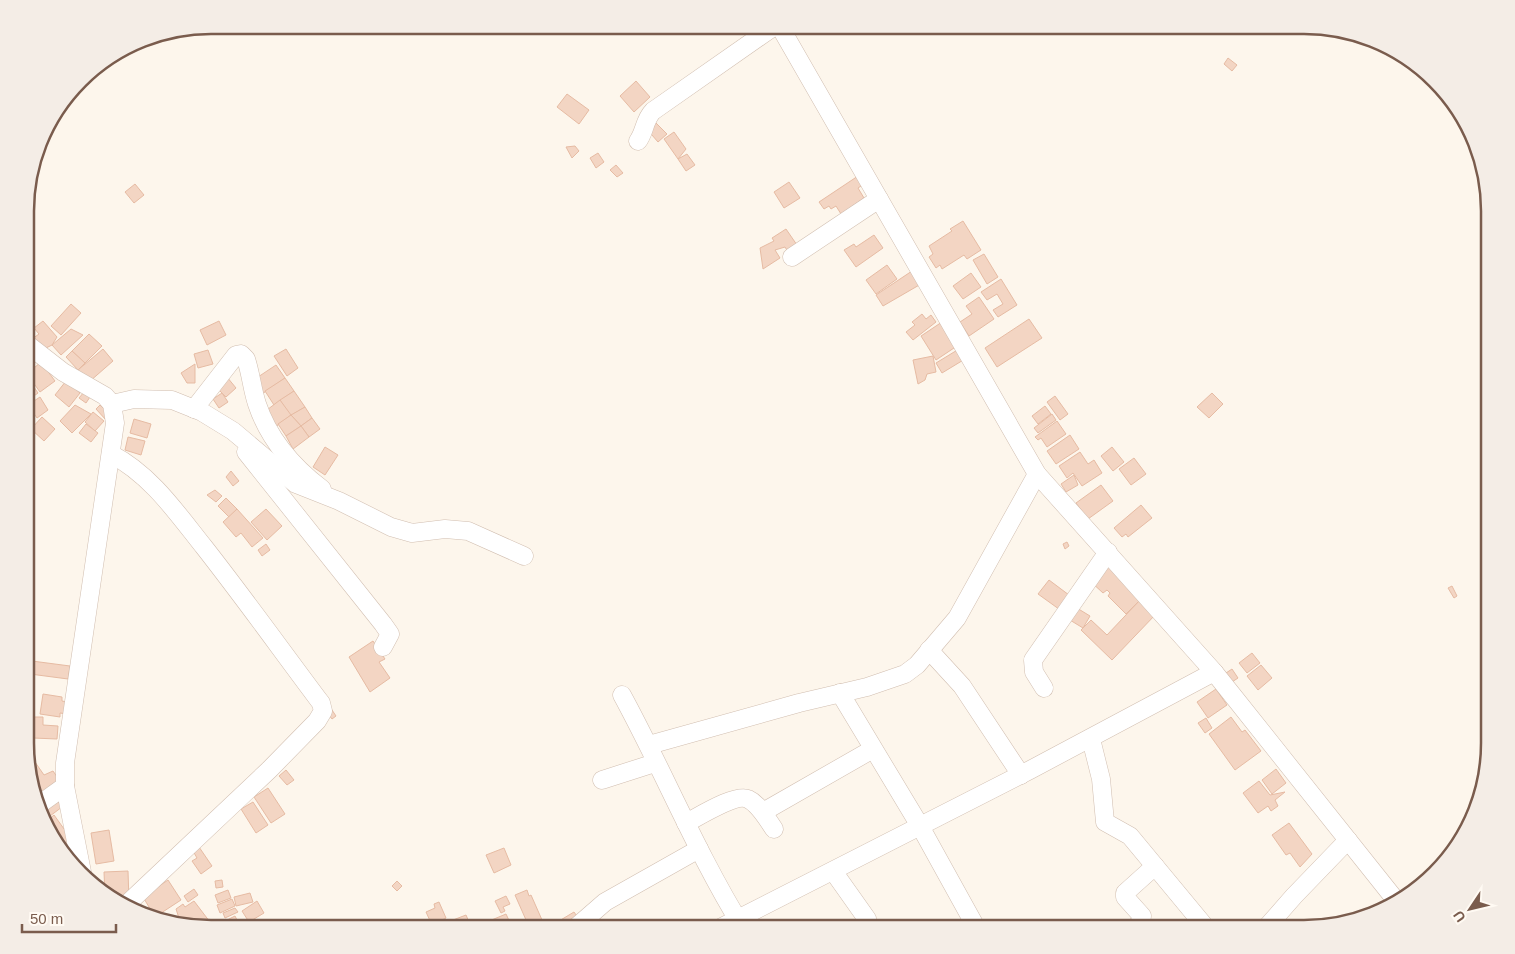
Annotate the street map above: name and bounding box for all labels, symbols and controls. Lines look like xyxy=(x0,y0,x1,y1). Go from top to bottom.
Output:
north arrow xyxy=(1445,884,1495,934)
scale bar xyxy=(22,902,116,934)
text: U xyxy=(1450,908,1469,925)
text: 50 m xyxy=(30,910,63,927)

